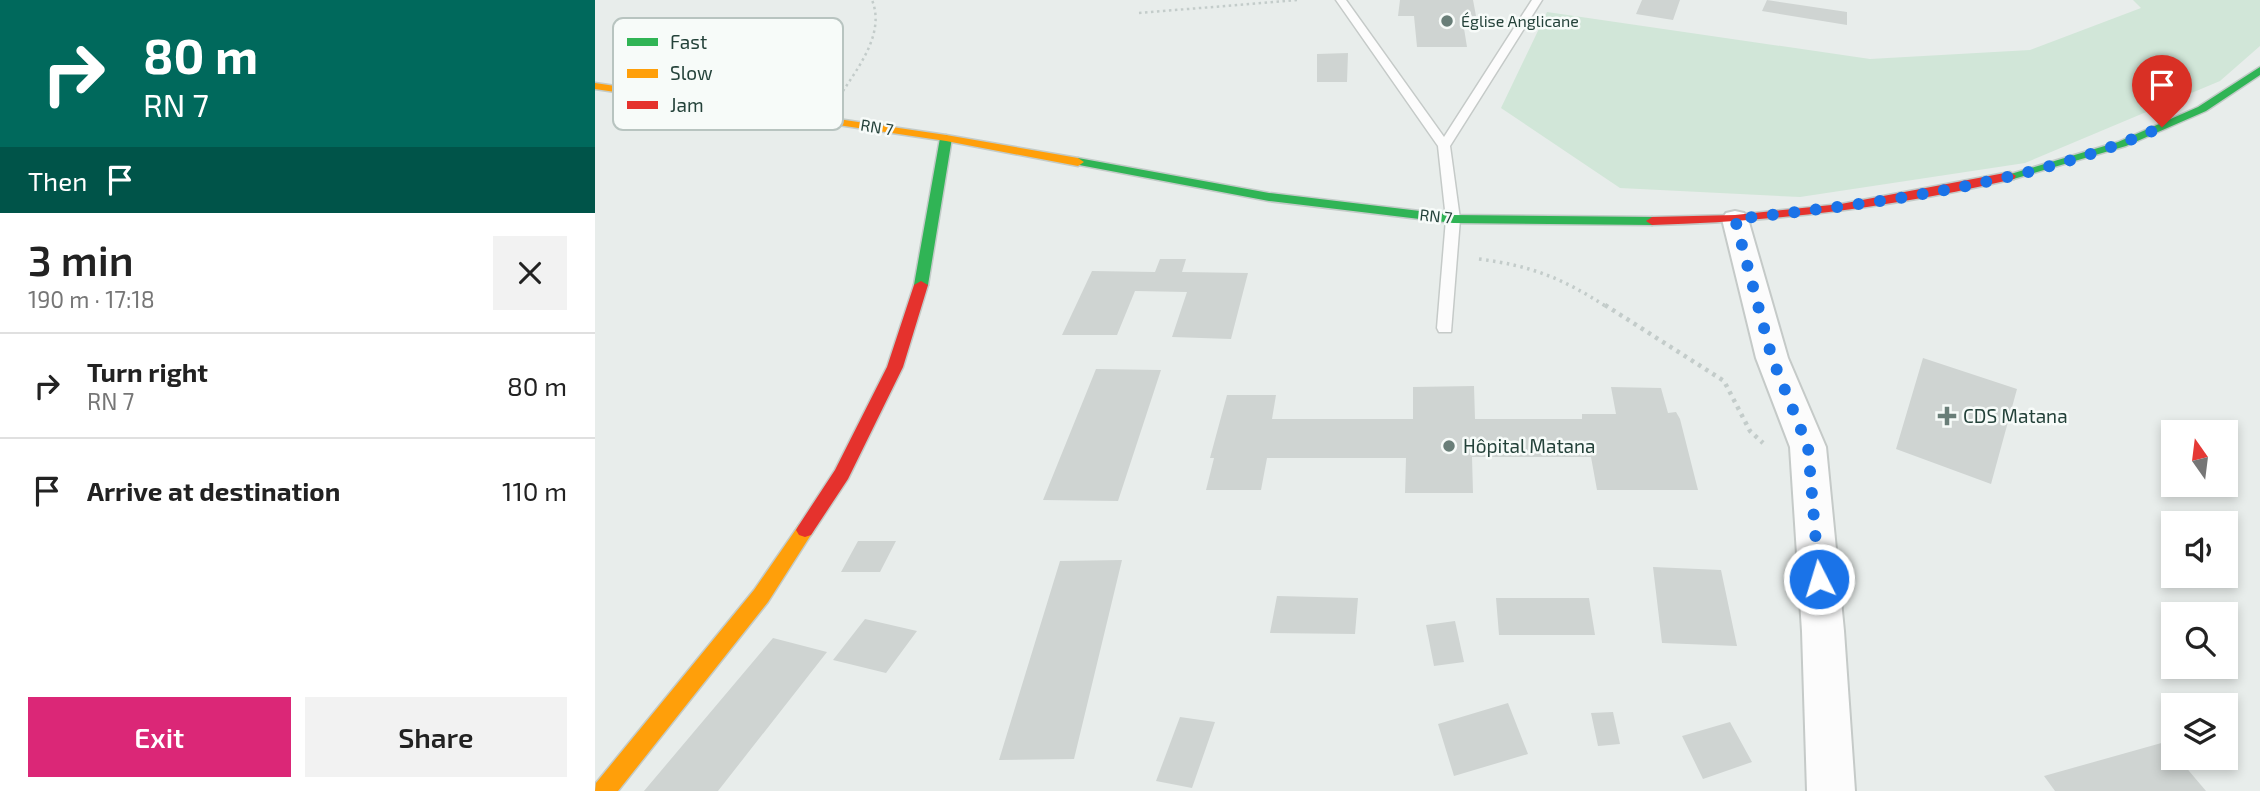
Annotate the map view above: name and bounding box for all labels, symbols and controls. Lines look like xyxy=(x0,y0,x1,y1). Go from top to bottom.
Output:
place label: Église Anglicane xyxy=(1461,11,1579,30)
marker: Église Anglicane xyxy=(1439,13,1455,29)
legend xyxy=(613,18,843,130)
text: 80 m xyxy=(143,25,258,84)
icon: right xyxy=(28,28,119,119)
text: Fast xyxy=(670,30,707,53)
pin xyxy=(2132,55,2192,127)
text: Slow xyxy=(670,61,713,84)
icon: arrive xyxy=(2143,66,2181,104)
text: RN 7 xyxy=(143,85,209,123)
text: Jam xyxy=(670,93,704,116)
street label: RN 7 xyxy=(859,115,895,138)
icon: arrive xyxy=(101,161,139,199)
text: Then xyxy=(28,165,87,196)
street label: RN 7 xyxy=(1419,204,1453,227)
text: 3 min xyxy=(28,234,134,284)
button: close xyxy=(493,236,567,310)
text: 190 m · 17:18 xyxy=(28,285,155,313)
text: Turn right xyxy=(87,356,208,387)
icon: right xyxy=(28,367,66,405)
text: 80 m xyxy=(507,370,567,401)
text: RN 7 xyxy=(87,387,134,415)
place label: CDS Matana xyxy=(1963,404,2068,427)
marker: CDS Matana xyxy=(1937,406,1957,426)
north arrow xyxy=(2161,420,2238,497)
map controls xyxy=(2161,420,2238,770)
place label: Hôpital Matana xyxy=(1463,434,1596,457)
marker: Hôpital Matana xyxy=(1441,438,1457,454)
icon: arrive xyxy=(28,472,66,510)
text: Arrive at destination xyxy=(87,475,340,506)
text: 110 m xyxy=(502,475,567,506)
button: sound xyxy=(2161,511,2238,588)
position arrow xyxy=(1782,542,1856,616)
button: search xyxy=(2161,602,2238,679)
button: layers xyxy=(2161,693,2238,770)
button: Exit xyxy=(28,697,291,777)
button: Share xyxy=(305,697,567,777)

